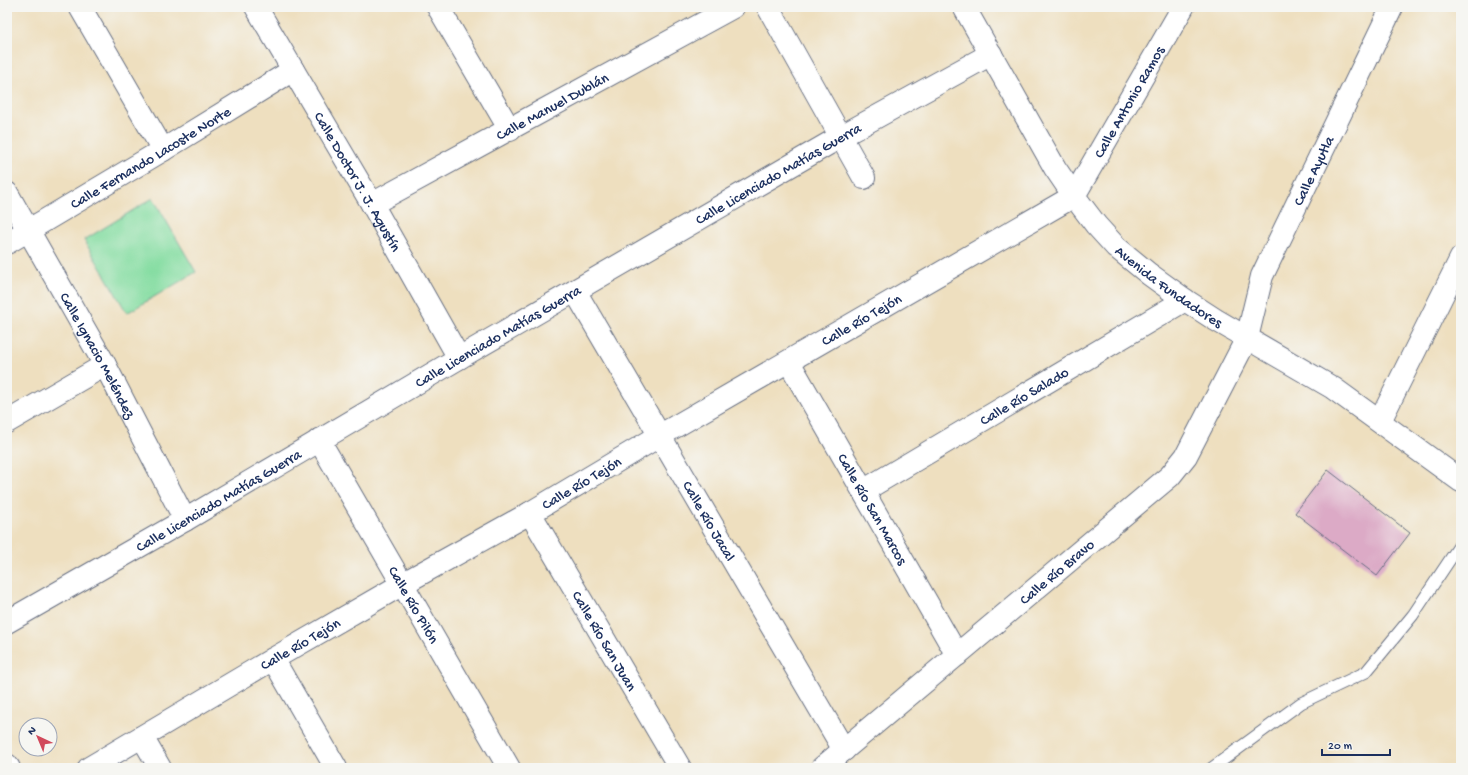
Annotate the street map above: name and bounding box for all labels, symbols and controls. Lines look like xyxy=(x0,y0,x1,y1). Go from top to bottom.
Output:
street label: Calle Antonio Ramos xyxy=(1091,43,1170,162)
street label: Calle Manuel Dublán xyxy=(494,70,612,146)
street label: Calle Fernando Lacoste Norte xyxy=(68,103,235,214)
street label: Calle Doctor J. J. Agustín xyxy=(309,109,404,255)
street label: Calle Licenciado Matías Guerra xyxy=(693,120,866,230)
street label: Calle Ayutla xyxy=(1290,133,1340,209)
street label: Avenida Fundadores xyxy=(1110,243,1225,333)
street label: Calle Licenciado Matías Guerra xyxy=(413,282,585,393)
street label: Calle Ignacio Meléndez xyxy=(55,290,138,423)
street label: Calle Río Tejón xyxy=(819,291,905,351)
street label: Calle Río Salado xyxy=(977,364,1073,431)
street label: Calle Licenciado Matías Guerra xyxy=(133,446,306,557)
street label: Calle Río San Marcos xyxy=(832,451,911,569)
street label: Calle Río Tejón xyxy=(539,453,625,515)
street label: Calle Río Jacal xyxy=(677,478,738,565)
street label: Calle Río Bravo xyxy=(1016,536,1099,610)
street label: Calle Río Pilón xyxy=(383,563,442,647)
street label: Calle Río San Juan xyxy=(567,588,640,695)
street label: Calle Río Tejón xyxy=(258,615,344,675)
north arrow xyxy=(18,717,58,757)
text: N xyxy=(26,724,39,738)
scale bar xyxy=(1322,731,1390,757)
text: 20 m xyxy=(1328,740,1353,754)

